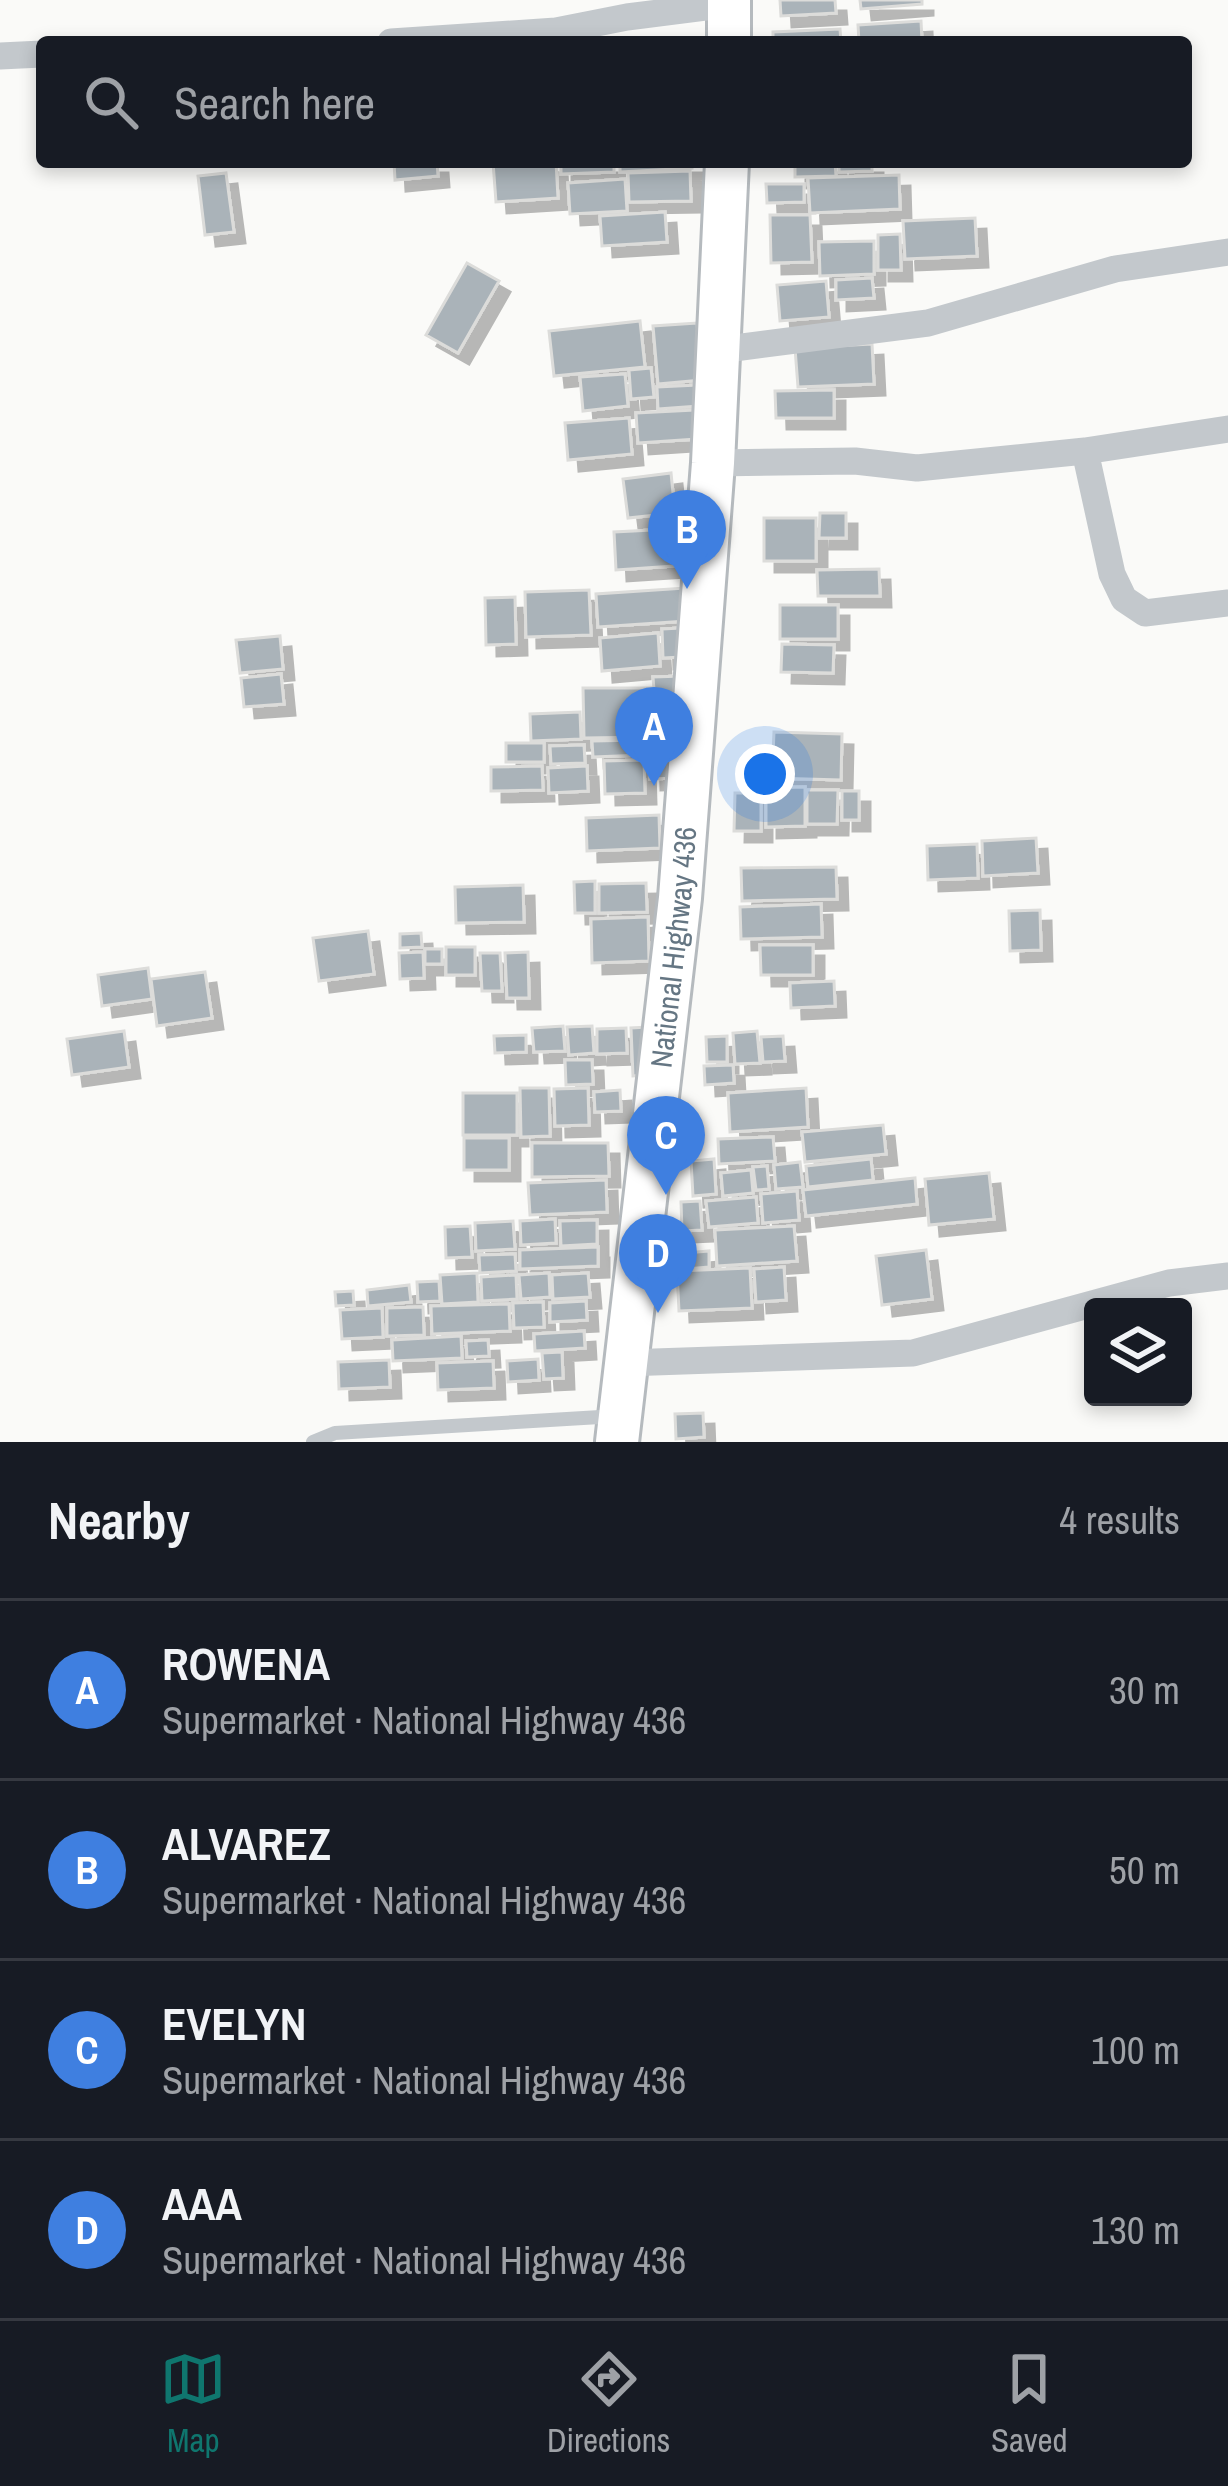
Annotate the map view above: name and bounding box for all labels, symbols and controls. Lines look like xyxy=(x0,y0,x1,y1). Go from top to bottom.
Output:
search box xyxy=(36,36,1192,168)
icon: search xyxy=(78,69,144,135)
text: Search here xyxy=(174,72,375,133)
pin: B xyxy=(648,490,726,589)
pin: A xyxy=(615,687,693,786)
your location xyxy=(735,744,795,804)
street label: National Highway 436 xyxy=(640,825,705,1070)
pin: C xyxy=(627,1096,705,1195)
pin: D xyxy=(619,1214,697,1313)
map controls xyxy=(1084,1298,1192,1406)
button: layers xyxy=(1084,1298,1192,1406)
text: Nearby xyxy=(48,1486,190,1555)
text: 4 results xyxy=(1059,1494,1180,1546)
text: ROWENA xyxy=(162,1633,330,1694)
text: A xyxy=(75,1664,99,1716)
text: 30 m xyxy=(1109,1664,1180,1716)
text: Supermarket · National Highway 436 xyxy=(162,1694,686,1746)
text: ALVAREZ xyxy=(162,1813,331,1874)
text: B xyxy=(75,1844,99,1896)
text: 50 m xyxy=(1109,1844,1180,1896)
text: Supermarket · National Highway 436 xyxy=(162,1874,686,1926)
text: EVELYN xyxy=(162,1993,306,2054)
text: C xyxy=(75,2024,99,2076)
text: 100 m xyxy=(1091,2024,1180,2076)
text: Supermarket · National Highway 436 xyxy=(162,2054,686,2106)
text: AAA xyxy=(162,2173,242,2234)
text: D xyxy=(75,2204,99,2256)
text: 130 m xyxy=(1091,2204,1180,2256)
text: Supermarket · National Highway 436 xyxy=(162,2234,686,2286)
tab: Map xyxy=(160,2346,226,2462)
tab: Directions xyxy=(547,2346,670,2462)
tab: Saved xyxy=(991,2346,1068,2462)

